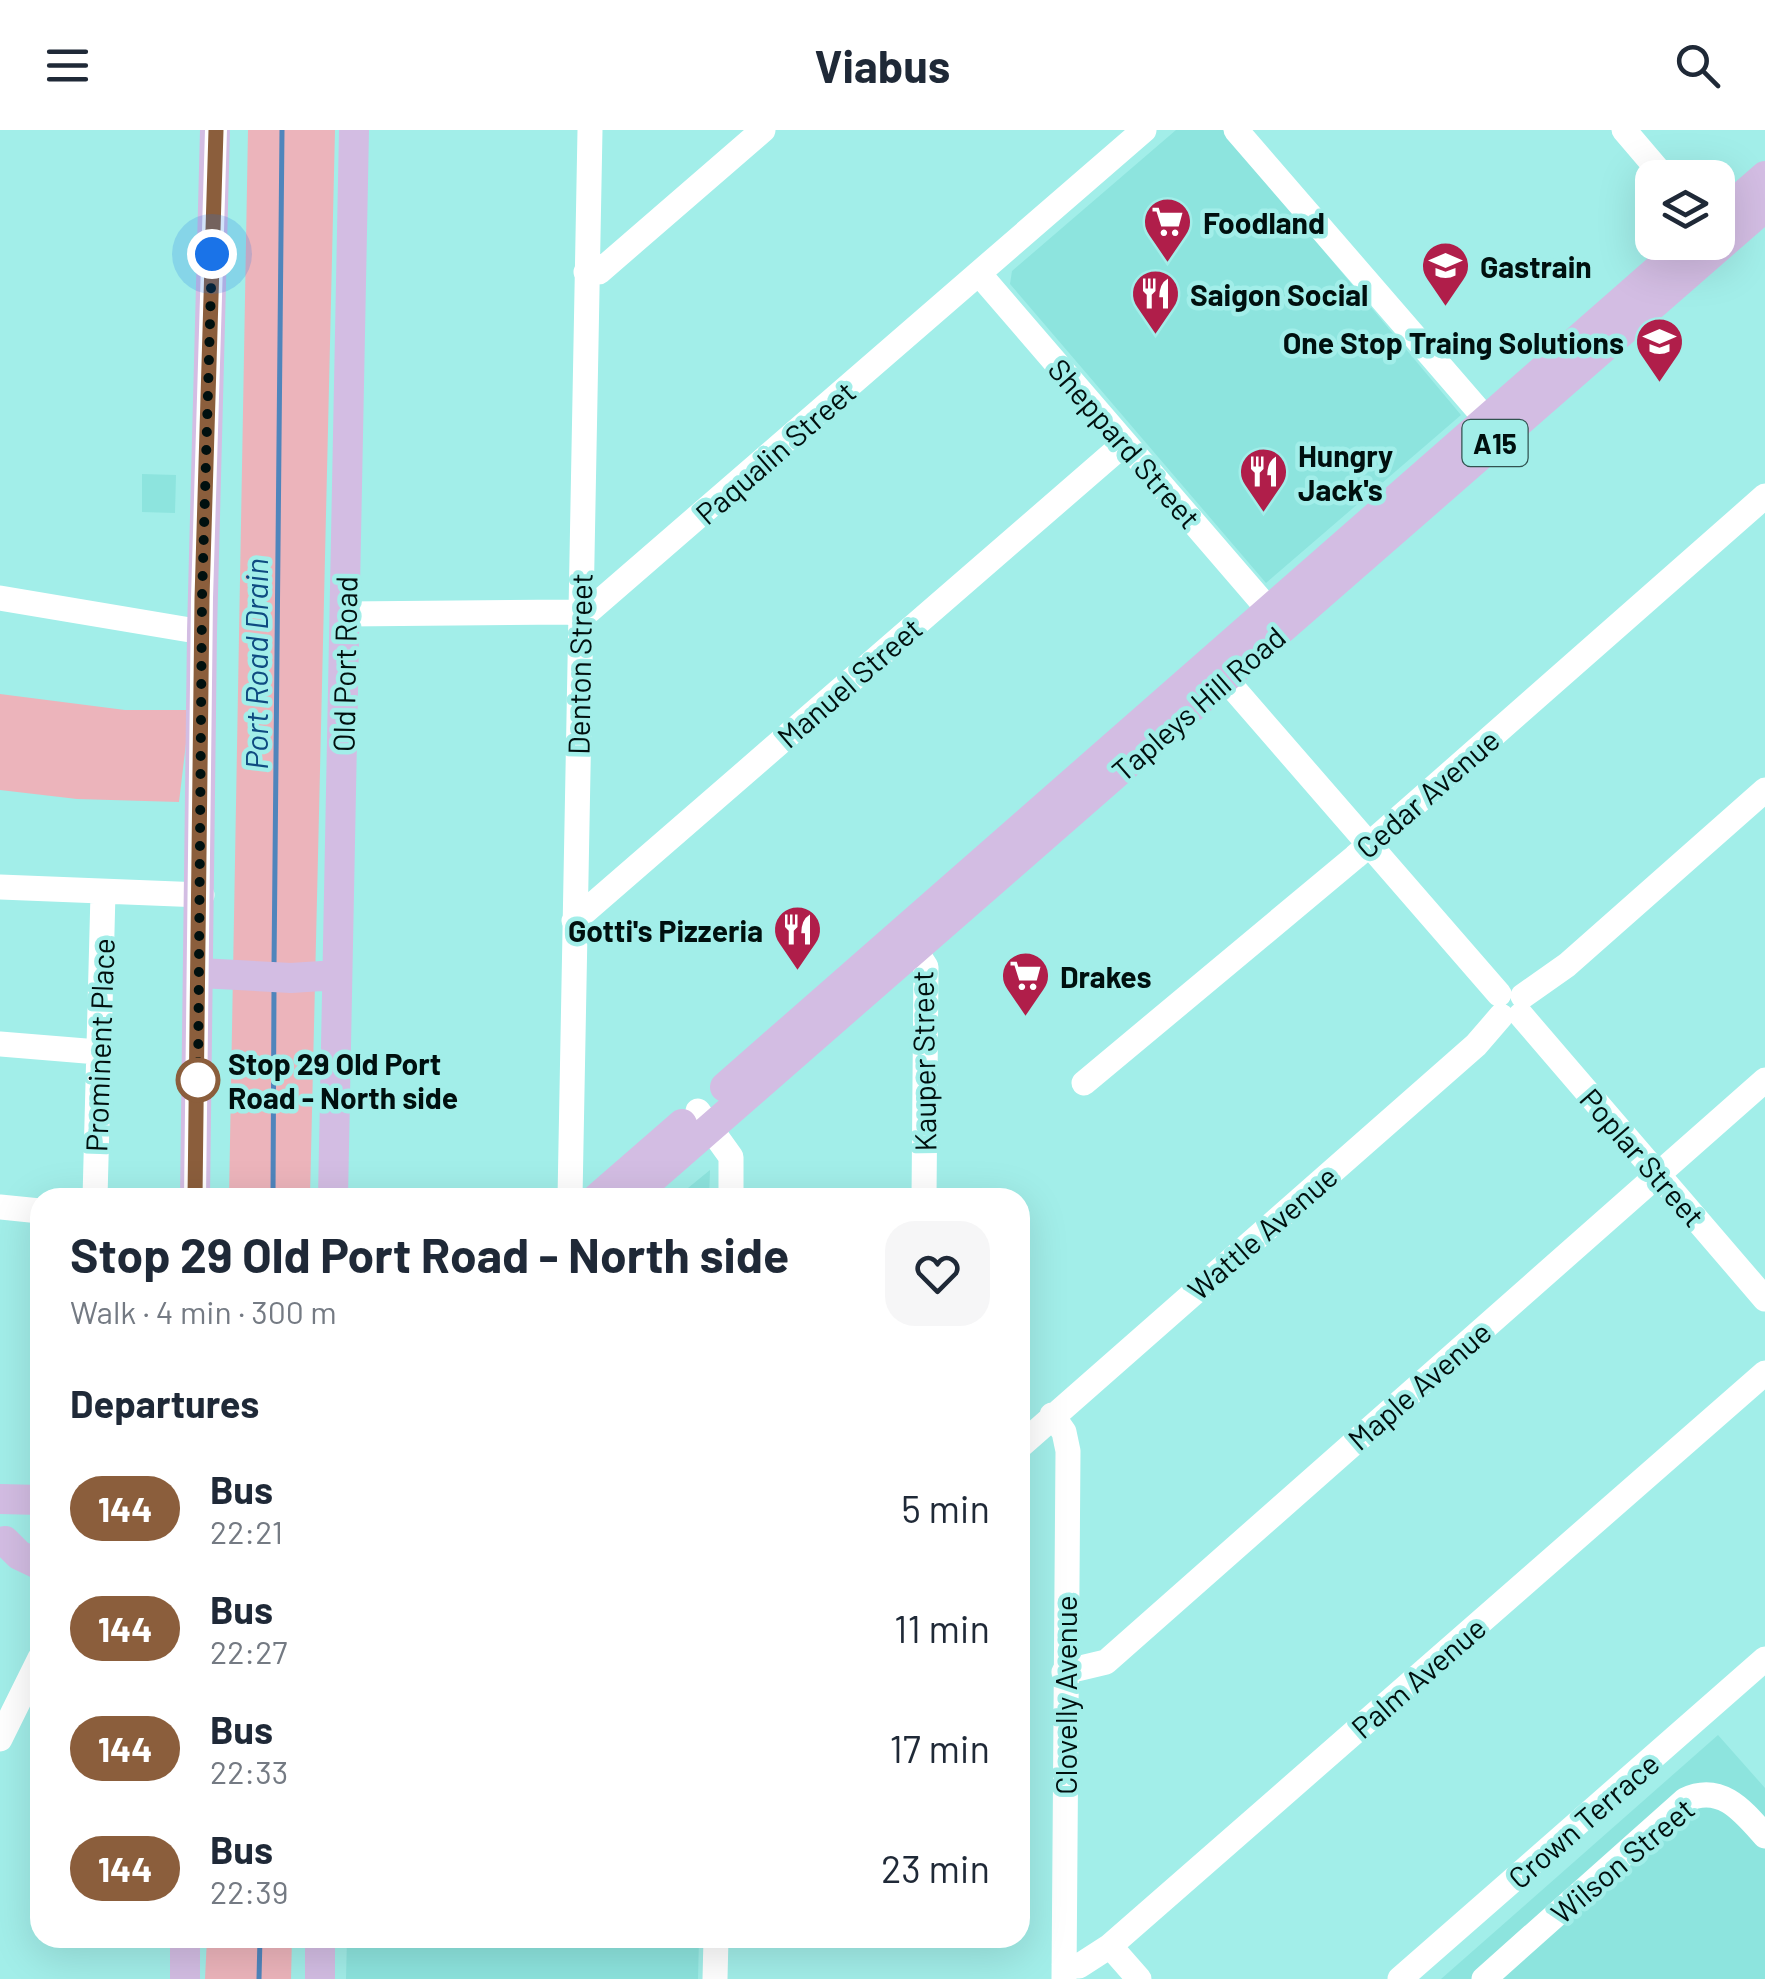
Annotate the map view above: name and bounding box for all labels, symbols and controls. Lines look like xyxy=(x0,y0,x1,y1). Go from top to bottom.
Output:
icon: menu xyxy=(40,38,95,93)
text: Viabus xyxy=(815,38,950,92)
icon: search xyxy=(1670,38,1725,93)
map controls xyxy=(1635,160,1735,260)
button: layers xyxy=(1635,160,1735,260)
supermarket icon: Foodland xyxy=(1142,196,1194,264)
place label: Foodland xyxy=(1203,204,1325,240)
your location xyxy=(187,229,237,279)
school or university icon: Gastrain xyxy=(1419,240,1471,308)
place label: Gastrain xyxy=(1480,248,1592,284)
restaurant icon: Saigon Social xyxy=(1129,268,1181,336)
place label: Saigon Social xyxy=(1190,276,1368,312)
school or university icon: One Stop Traing Solutions xyxy=(1633,316,1685,384)
place label: One Stop Traing Solutions xyxy=(1283,324,1624,360)
street label: Sheppard Street xyxy=(1042,351,1208,535)
street label: Paqualin Street xyxy=(688,373,862,531)
road number: A15 xyxy=(1462,420,1528,466)
place label: Hungry Jack's xyxy=(1298,437,1393,507)
restaurant icon: Hungry Jack's xyxy=(1237,446,1289,514)
water label: Port Road Drain xyxy=(236,558,274,770)
street label: Denton Street xyxy=(559,573,599,755)
street label: Old Port Road xyxy=(324,576,364,752)
street label: Manuel Street xyxy=(769,609,929,755)
street label: Tapleys Hill Road xyxy=(1104,618,1292,788)
street label: Cedar Avenue xyxy=(1348,721,1506,865)
restaurant icon: Gotti's Pizzeria xyxy=(772,904,824,972)
place label: Gotti's Pizzeria xyxy=(568,912,763,948)
street label: Prominent Place xyxy=(77,937,121,1153)
supermarket icon: Drakes xyxy=(999,950,1051,1018)
place label: Drakes xyxy=(1060,958,1152,994)
street label: Kauper Street xyxy=(903,970,943,1152)
place label: Stop 29 Old Port Road - North side xyxy=(228,1045,458,1115)
marker: Stop 29 Old Port Road - North side xyxy=(177,1059,219,1101)
street label: Poplar Street xyxy=(1573,1081,1713,1233)
street label: Wattle Avenue xyxy=(1180,1157,1344,1307)
button: heart xyxy=(885,1221,990,1326)
text: Stop 29 Old Port Road - North side xyxy=(70,1225,789,1283)
text: Walk · 4 min · 300 m xyxy=(70,1292,337,1330)
street label: Maple Avenue xyxy=(1340,1313,1498,1457)
text: Departures xyxy=(70,1380,259,1426)
text: Bus xyxy=(210,1466,273,1512)
text: 5 min xyxy=(901,1485,990,1531)
text: 144 xyxy=(98,1487,152,1529)
text: 22:21 xyxy=(210,1512,283,1550)
text: Bus xyxy=(210,1586,273,1632)
street label: Clovelly Avenue xyxy=(1047,1595,1083,1795)
text: 11 min xyxy=(894,1605,990,1651)
text: 144 xyxy=(98,1607,152,1649)
street label: Palm Avenue xyxy=(1344,1609,1492,1745)
text: 22:27 xyxy=(210,1632,287,1670)
text: Bus xyxy=(210,1706,273,1752)
text: 17 min xyxy=(890,1725,990,1771)
text: 144 xyxy=(98,1727,152,1769)
street label: Crown Terrace xyxy=(1500,1745,1666,1895)
text: 22:33 xyxy=(210,1752,288,1790)
street label: Wilson Street xyxy=(1543,1790,1701,1930)
text: Bus xyxy=(210,1826,273,1872)
text: 23 min xyxy=(881,1845,990,1891)
text: 144 xyxy=(98,1847,152,1889)
text: 22:39 xyxy=(210,1872,288,1910)

